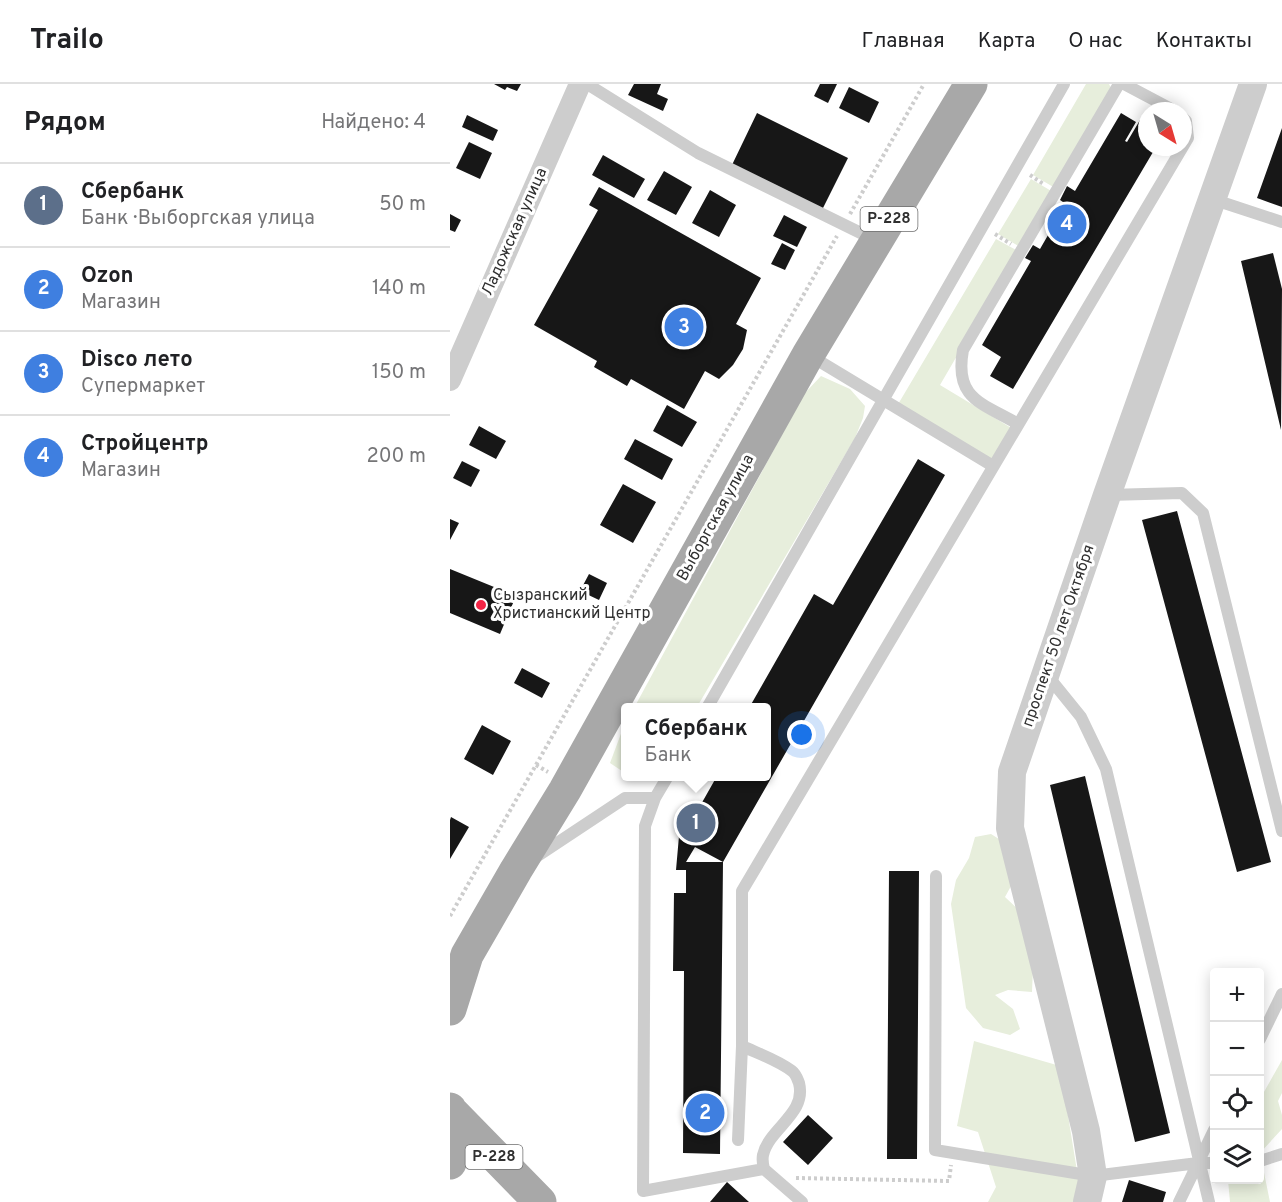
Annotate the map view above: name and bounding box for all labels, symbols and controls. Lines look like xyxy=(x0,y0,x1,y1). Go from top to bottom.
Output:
text: Trailo xyxy=(30,23,104,59)
text: Главная xyxy=(861,28,945,55)
text: Карта xyxy=(978,28,1035,55)
text: О нас xyxy=(1068,28,1123,55)
text: Контакты xyxy=(1156,28,1252,55)
north arrow xyxy=(1138,102,1192,156)
text: Рядом xyxy=(24,107,106,140)
text: Найдено: 4 xyxy=(321,110,426,136)
street label: Ладожская улица xyxy=(478,165,552,299)
text: Сбербанк xyxy=(81,179,184,206)
text: 1 xyxy=(40,192,48,218)
text: 50 m xyxy=(379,192,426,218)
pin: 4 xyxy=(1048,202,1086,246)
text: Банк · Выборгская улица xyxy=(81,206,315,232)
road number: Р-228 xyxy=(860,207,918,231)
text: Ozon xyxy=(81,263,134,290)
text: 2 xyxy=(37,276,50,302)
text: 140 m xyxy=(372,276,426,302)
text: Магазин xyxy=(81,290,161,316)
pin: 3 xyxy=(664,304,704,350)
text: Disco лето xyxy=(81,347,193,374)
text: 3 xyxy=(38,360,50,386)
text: 150 m xyxy=(372,360,426,386)
text: Супермаркет xyxy=(81,374,205,400)
text: Стройцентр xyxy=(81,431,208,458)
text: 4 xyxy=(37,444,50,470)
text: 200 m xyxy=(367,444,426,470)
street label: Выборгская улица xyxy=(673,451,759,585)
text: Магазин xyxy=(81,458,161,484)
street label: проспект 50 лет Октября xyxy=(1018,542,1100,730)
place label: Сызранский Христианский Центр xyxy=(493,586,650,624)
marker: Сызранский Христианский Центр xyxy=(474,598,488,612)
popup xyxy=(621,703,771,781)
text: Сбербанк xyxy=(644,716,748,743)
your location xyxy=(787,720,816,749)
text: Банк xyxy=(644,743,692,769)
pin: 1 xyxy=(676,800,716,846)
map controls xyxy=(1210,968,1264,1184)
button: + xyxy=(1210,968,1264,1022)
button: − xyxy=(1210,1022,1264,1076)
button: locate xyxy=(1210,1076,1264,1130)
pin: 2 xyxy=(686,1090,724,1136)
button: layers xyxy=(1210,1130,1264,1184)
road number: Р-228 xyxy=(465,1145,522,1169)

